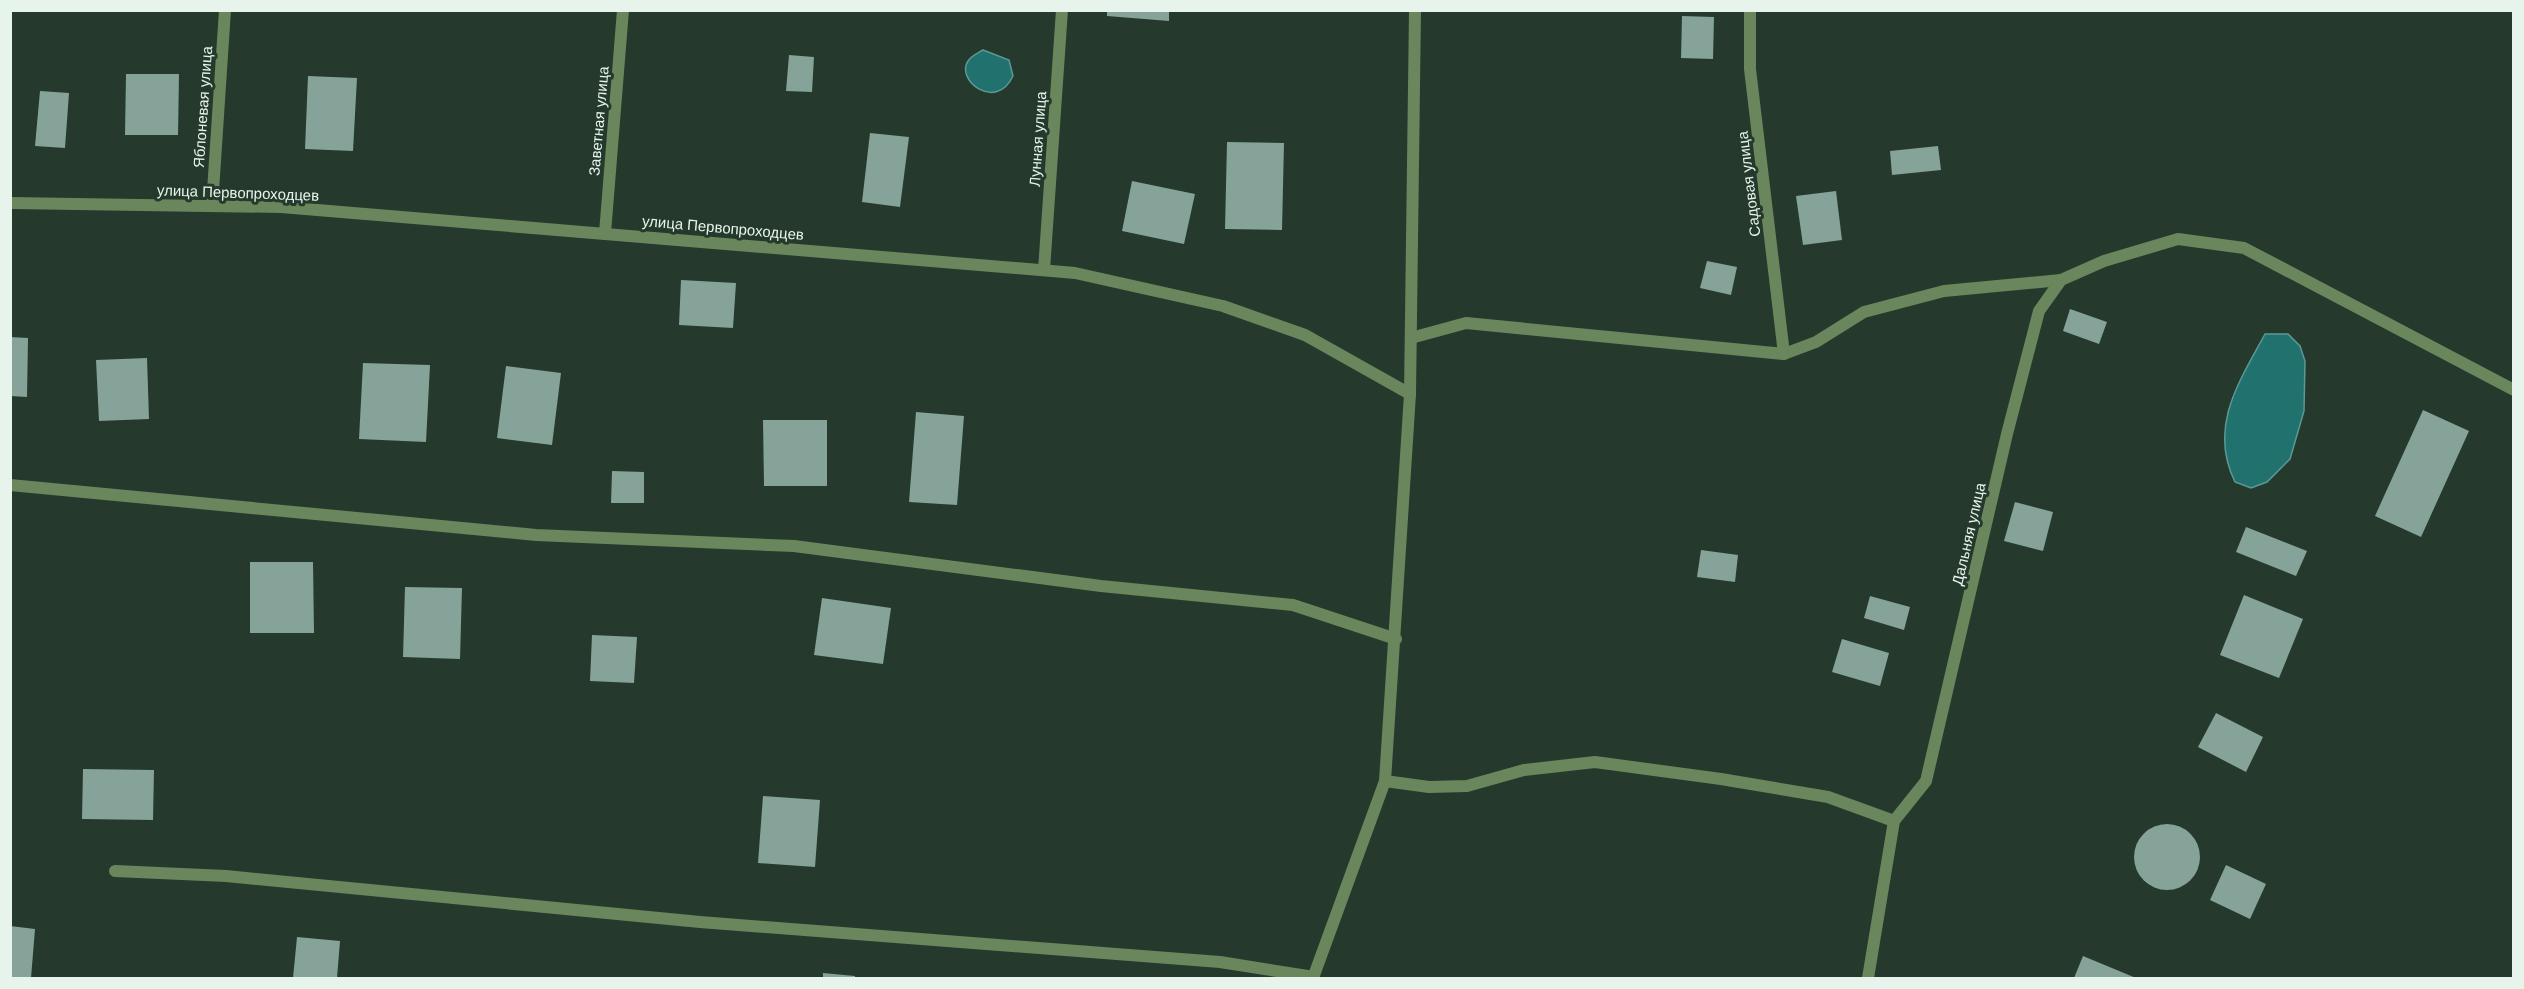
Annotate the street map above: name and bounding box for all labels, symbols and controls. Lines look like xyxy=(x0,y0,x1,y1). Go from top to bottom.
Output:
street label: Яблоневая улица xyxy=(189,45,217,169)
street label: Заветная улица xyxy=(584,65,614,177)
street label: Лунная улица xyxy=(1025,90,1051,187)
street label: Садовая улица xyxy=(1733,130,1765,238)
street label: улица Первопроходцев xyxy=(157,180,319,206)
street label: улица Первопроходцев xyxy=(641,211,805,245)
street label: Дальняя улица xyxy=(1947,480,1991,587)

